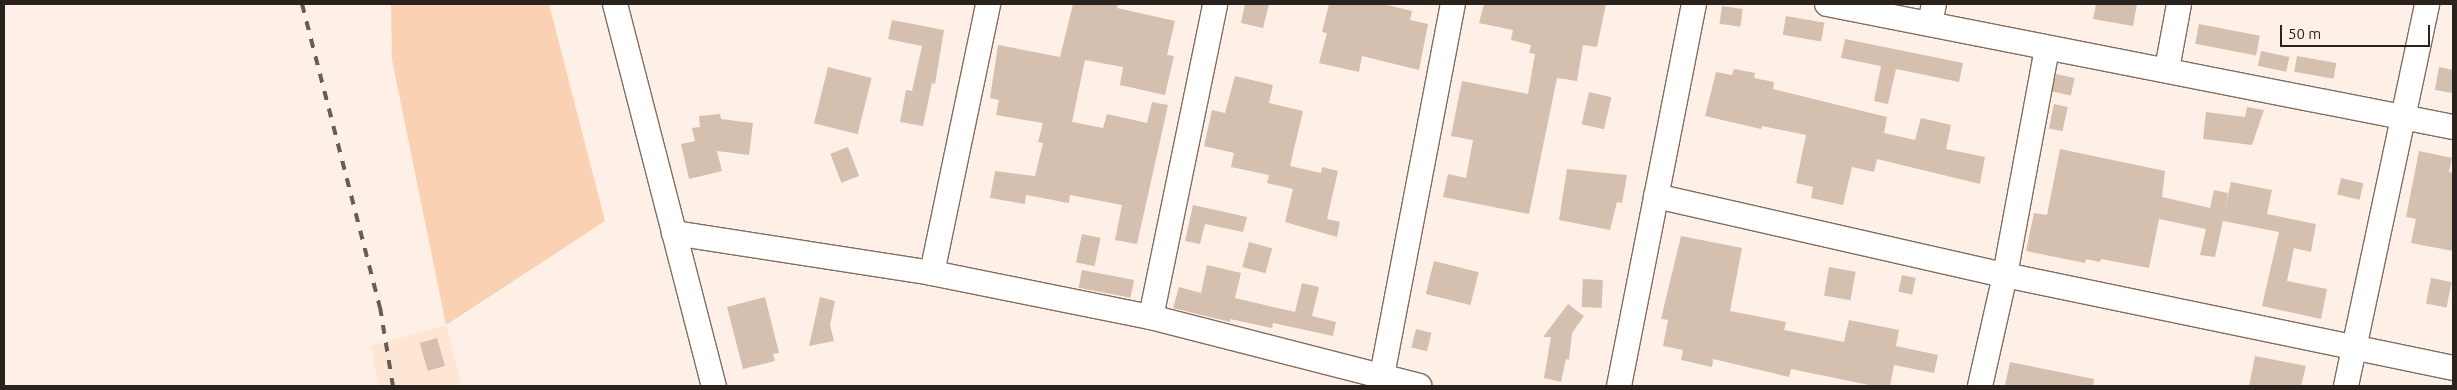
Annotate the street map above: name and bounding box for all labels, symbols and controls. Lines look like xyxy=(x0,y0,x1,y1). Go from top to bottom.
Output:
scale bar xyxy=(2282,15,2432,47)
text: 50 m xyxy=(2288,25,2321,42)

